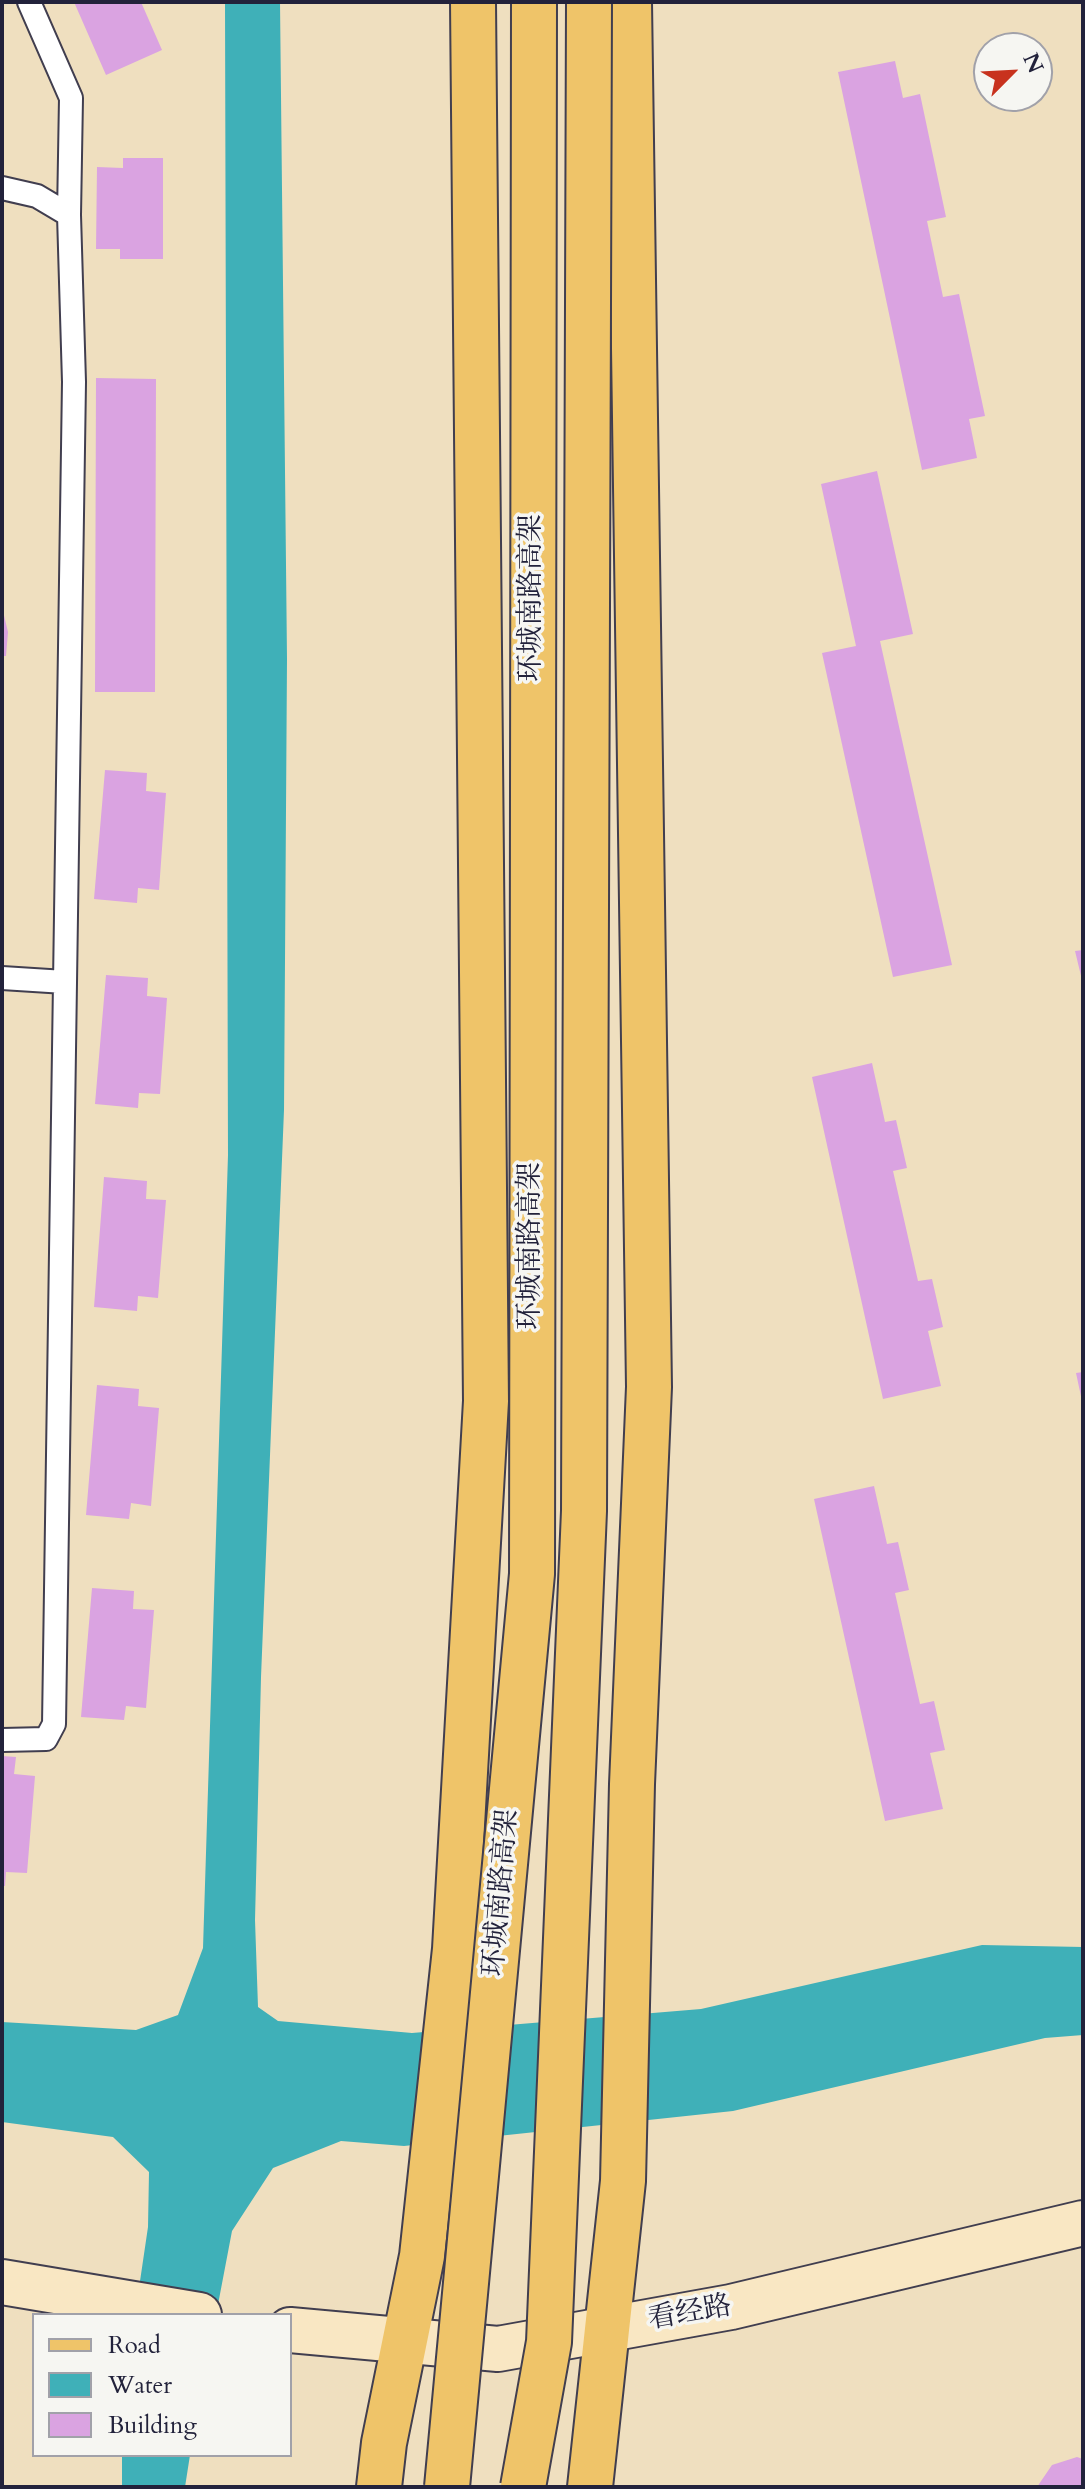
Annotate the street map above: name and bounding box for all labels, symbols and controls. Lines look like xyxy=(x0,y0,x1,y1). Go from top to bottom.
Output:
north arrow xyxy=(973,32,1053,112)
text: N xyxy=(1016,48,1051,78)
street label: 环城南路高架 xyxy=(516,514,550,682)
street label: 环城南路高架 xyxy=(515,1162,549,1330)
street label: 环城南路高架 xyxy=(478,1808,526,1978)
street label: 看经路 xyxy=(646,2290,734,2338)
legend xyxy=(32,2313,292,2457)
text: Road xyxy=(108,2329,161,2362)
text: Water xyxy=(108,2369,172,2402)
text: Building xyxy=(108,2409,197,2442)

